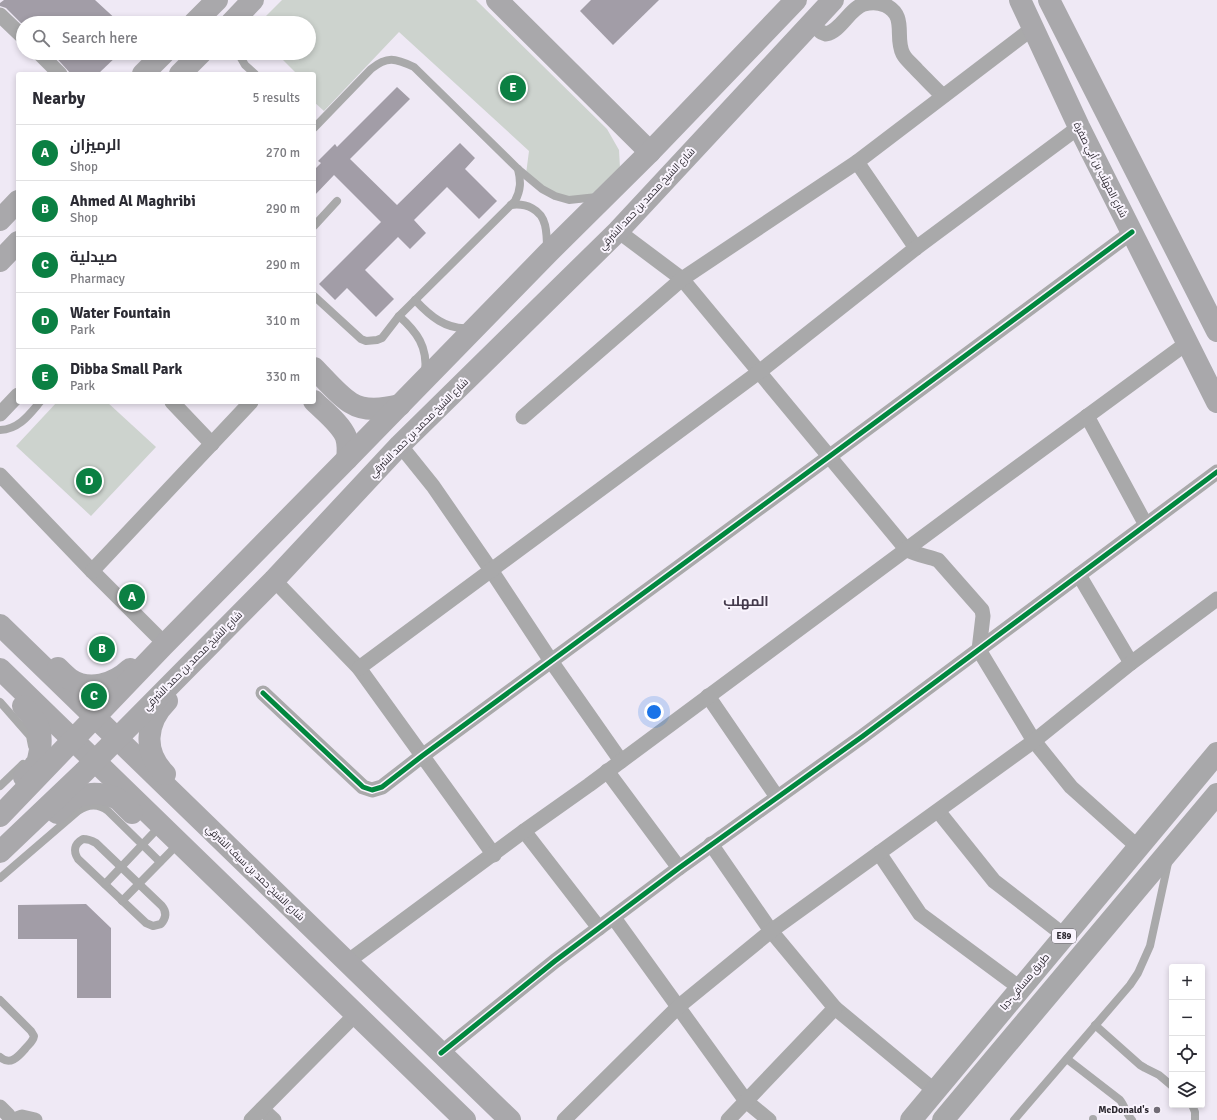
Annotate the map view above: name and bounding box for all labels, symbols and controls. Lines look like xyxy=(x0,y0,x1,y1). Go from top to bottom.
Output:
search box xyxy=(16,16,316,60)
icon: search xyxy=(30,27,52,49)
text: Search here xyxy=(62,29,138,47)
pin: E xyxy=(500,73,526,103)
text: Nearby xyxy=(32,88,85,109)
text: 5 results xyxy=(252,90,300,106)
street label: شارع المهلّب بن أبي صفرة xyxy=(1070,120,1130,220)
text: الرميزان xyxy=(70,136,121,154)
text: A xyxy=(41,145,49,161)
text: 270 m xyxy=(266,145,300,161)
street label: شارع الشيخ محمد بن حمد الشرقي xyxy=(596,145,698,253)
text: Shop xyxy=(70,159,98,175)
text: Ahmed Al Maghribi xyxy=(70,192,196,210)
text: B xyxy=(41,201,49,217)
text: 290 m xyxy=(266,201,300,217)
text: Shop xyxy=(70,210,98,226)
text: صيدلية xyxy=(70,248,118,266)
text: C xyxy=(41,257,49,273)
text: 290 m xyxy=(266,257,300,273)
text: Pharmacy xyxy=(70,271,125,287)
text: Water Fountain xyxy=(70,304,171,322)
text: D xyxy=(41,313,49,329)
text: 310 m xyxy=(266,313,300,329)
text: Park xyxy=(70,322,95,338)
text: Dibba Small Park xyxy=(70,360,182,378)
text: E xyxy=(41,369,49,385)
text: 330 m xyxy=(266,369,300,385)
street label: شارع الشيخ محمد بن حمد الشرقي xyxy=(367,376,472,481)
text: Park xyxy=(70,378,95,394)
pin: D xyxy=(76,466,102,496)
pin: A xyxy=(119,582,145,612)
district label: المهلب xyxy=(723,593,769,610)
street label: شارع الشيخ محمد بن حمد الشرقي xyxy=(141,609,246,714)
pin: B xyxy=(89,634,115,664)
pin: C xyxy=(81,681,107,711)
your location xyxy=(644,702,664,722)
street label: شارع الشيخ حمد بن سيف الشرقي xyxy=(202,823,307,924)
road number: E89 xyxy=(1052,929,1076,943)
street label: طريق مسافي-دبا xyxy=(998,951,1053,1013)
map controls xyxy=(1169,964,1205,1108)
button: + xyxy=(1169,964,1205,1000)
button: − xyxy=(1169,1000,1205,1036)
button: locate xyxy=(1169,1036,1205,1072)
button: layers xyxy=(1169,1072,1205,1108)
place label: McDonald's xyxy=(1098,1104,1150,1116)
marker: McDonald's xyxy=(1152,1105,1162,1115)

